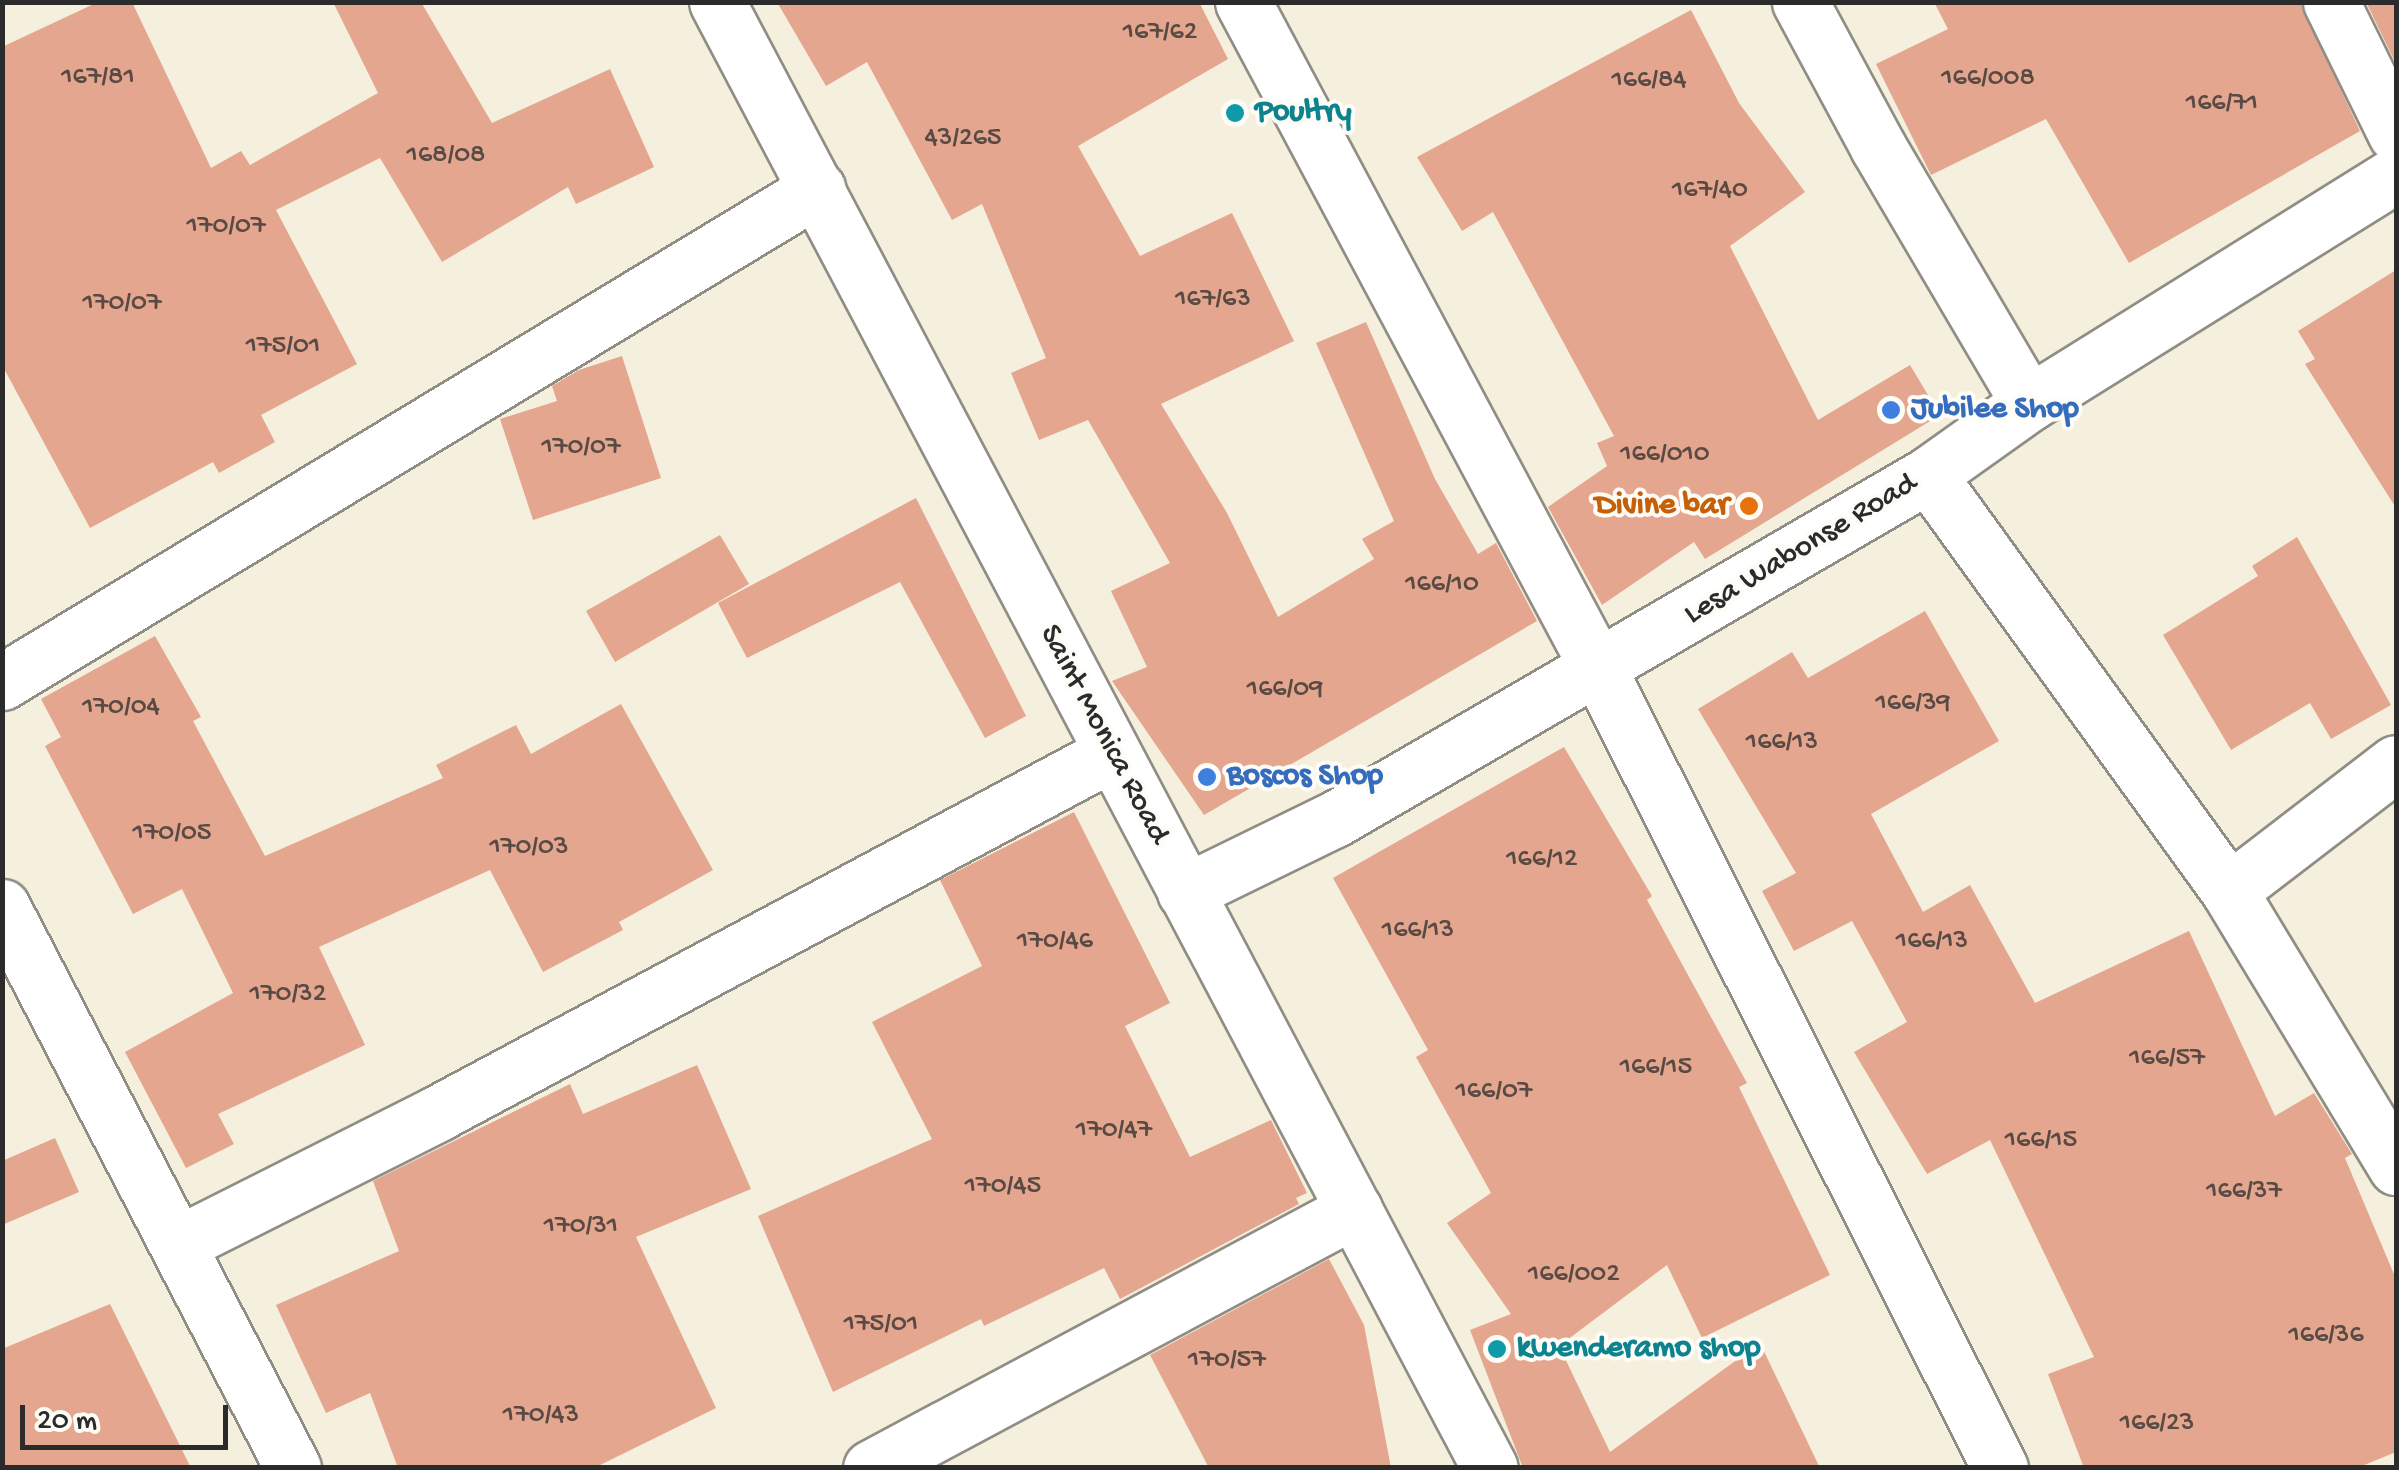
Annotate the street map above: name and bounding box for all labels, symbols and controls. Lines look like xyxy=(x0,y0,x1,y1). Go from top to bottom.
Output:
house number: 167/62 xyxy=(1123,16,1197,50)
house number: 167/81 xyxy=(61,61,135,95)
house number: 166/008 xyxy=(1941,62,2035,96)
house number: 166/84 xyxy=(1611,64,1687,98)
house number: 166/71 xyxy=(2186,87,2258,121)
place label: Poultry xyxy=(1255,94,1351,132)
marker: Poultry xyxy=(1224,102,1246,124)
house number: 43/265 xyxy=(924,122,1002,156)
house number: 168/08 xyxy=(407,139,485,173)
house number: 167/40 xyxy=(1672,174,1748,208)
house number: 170/07 xyxy=(187,210,265,244)
house number: 167/63 xyxy=(1175,283,1251,317)
house number: 170/07 xyxy=(83,287,161,321)
house number: 175/01 xyxy=(246,330,320,364)
place label: Jubilee Shop xyxy=(1911,391,2079,429)
marker: Jubilee Shop xyxy=(1880,399,1902,421)
house number: 170/07 xyxy=(542,431,620,465)
house number: 166/010 xyxy=(1620,438,1710,472)
street label: Lesa Wabonse Road xyxy=(1678,465,1924,635)
place label: Divine bar xyxy=(1595,487,1729,525)
marker: Divine bar xyxy=(1738,495,1760,517)
house number: 166/10 xyxy=(1405,568,1479,602)
street label: Saint Monica Road xyxy=(1029,619,1177,851)
house number: 166/09 xyxy=(1247,673,1323,707)
house number: 166/39 xyxy=(1876,687,1950,721)
house number: 170/04 xyxy=(82,691,160,725)
house number: 166/13 xyxy=(1746,726,1818,760)
place label: Boscos Shop xyxy=(1227,758,1383,796)
marker: Boscos Shop xyxy=(1196,766,1218,788)
house number: 170/05 xyxy=(132,817,212,851)
house number: 170/03 xyxy=(490,831,568,865)
house number: 166/12 xyxy=(1506,843,1578,877)
house number: 166/13 xyxy=(1382,914,1454,948)
house number: 170/46 xyxy=(1017,925,1093,959)
house number: 166/13 xyxy=(1896,925,1968,959)
house number: 170/32 xyxy=(250,978,326,1012)
house number: 166/57 xyxy=(2129,1042,2205,1076)
house number: 166/15 xyxy=(1620,1051,1692,1085)
house number: 166/07 xyxy=(1456,1075,1532,1109)
house number: 170/47 xyxy=(1076,1114,1152,1148)
house number: 166/15 xyxy=(2005,1124,2077,1158)
house number: 170/45 xyxy=(965,1170,1041,1204)
house number: 166/37 xyxy=(2206,1175,2282,1209)
house number: 170/31 xyxy=(544,1210,618,1244)
house number: 166/002 xyxy=(1528,1258,1620,1292)
house number: 175/01 xyxy=(844,1308,918,1342)
house number: 166/36 xyxy=(2288,1319,2364,1353)
place label: kwenderamo shop xyxy=(1517,1330,1760,1368)
marker: kwenderamo shop xyxy=(1486,1338,1508,1360)
house number: 170/57 xyxy=(1188,1344,1266,1378)
scale bar xyxy=(25,1385,232,1447)
house number: 170/43 xyxy=(503,1399,579,1433)
text: 20 m xyxy=(37,1405,97,1440)
house number: 166/23 xyxy=(2120,1407,2194,1441)

